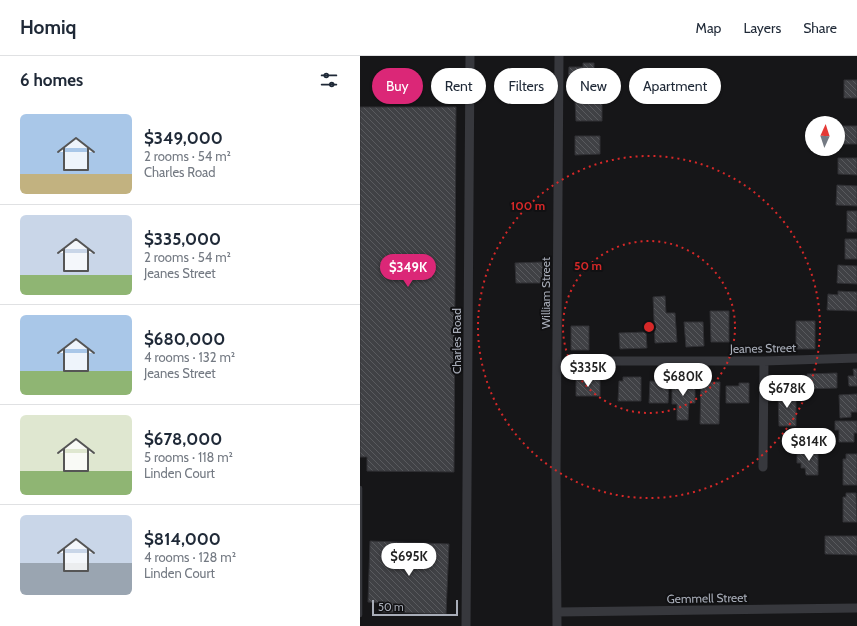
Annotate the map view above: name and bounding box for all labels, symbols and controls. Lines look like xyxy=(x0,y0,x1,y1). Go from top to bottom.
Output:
text: Homiq xyxy=(20,16,76,39)
text: Map xyxy=(696,19,721,37)
text: Layers xyxy=(743,19,781,37)
text: Share xyxy=(803,19,837,37)
chip: Buy xyxy=(372,68,423,104)
chip: Rent xyxy=(431,68,486,104)
chip: Filters xyxy=(494,68,558,104)
chip: New xyxy=(566,68,621,104)
chip: Apartment xyxy=(629,68,721,104)
icon: filters xyxy=(318,69,340,91)
text: 6 homes xyxy=(20,70,83,90)
north arrow xyxy=(805,116,845,156)
map controls xyxy=(805,116,845,156)
text: $349,000 xyxy=(144,128,223,148)
icon: home xyxy=(52,130,100,178)
text: 2 rooms · 54 m² xyxy=(144,148,231,164)
text: Charles Road xyxy=(144,164,216,180)
text: 100 m xyxy=(511,198,545,213)
text: $335,000 xyxy=(144,229,221,249)
icon: home xyxy=(52,231,100,279)
text: 2 rooms · 54 m² xyxy=(144,249,231,265)
pin: $349K xyxy=(380,254,436,288)
street label: William Street xyxy=(538,257,553,329)
text: 50 m xyxy=(574,258,602,273)
text: $349K xyxy=(389,259,427,275)
text: Jeanes Street xyxy=(144,265,216,281)
street label: Charles Road xyxy=(449,308,464,374)
centre of rings xyxy=(642,320,656,334)
text: $680,000 xyxy=(144,329,225,349)
icon: home xyxy=(52,331,100,379)
street label: Jeanes Street xyxy=(729,340,796,356)
text: 4 rooms · 132 m² xyxy=(144,349,235,365)
pin: $335K xyxy=(560,354,616,388)
text: $335K xyxy=(570,359,606,375)
pin: $680K xyxy=(655,363,711,397)
text: Jeanes Street xyxy=(144,365,216,381)
text: $680K xyxy=(663,368,703,384)
pin: $678K xyxy=(759,375,815,409)
text: $678K xyxy=(768,380,806,396)
pin: $814K xyxy=(781,428,837,462)
text: $678,000 xyxy=(144,429,222,449)
icon: home xyxy=(52,431,100,479)
text: $814K xyxy=(791,433,827,449)
text: 5 rooms · 118 m² xyxy=(144,449,233,465)
text: Linden Court xyxy=(144,465,215,481)
text: $814,000 xyxy=(144,529,221,549)
icon: home xyxy=(52,531,100,579)
pin: $695K xyxy=(381,543,437,577)
text: $695K xyxy=(390,548,428,564)
text: 4 rooms · 128 m² xyxy=(144,549,236,565)
text: Linden Court xyxy=(144,565,215,581)
street label: Gemmell Street xyxy=(667,590,747,606)
scale bar xyxy=(372,598,458,617)
text: 50 m xyxy=(378,600,404,614)

